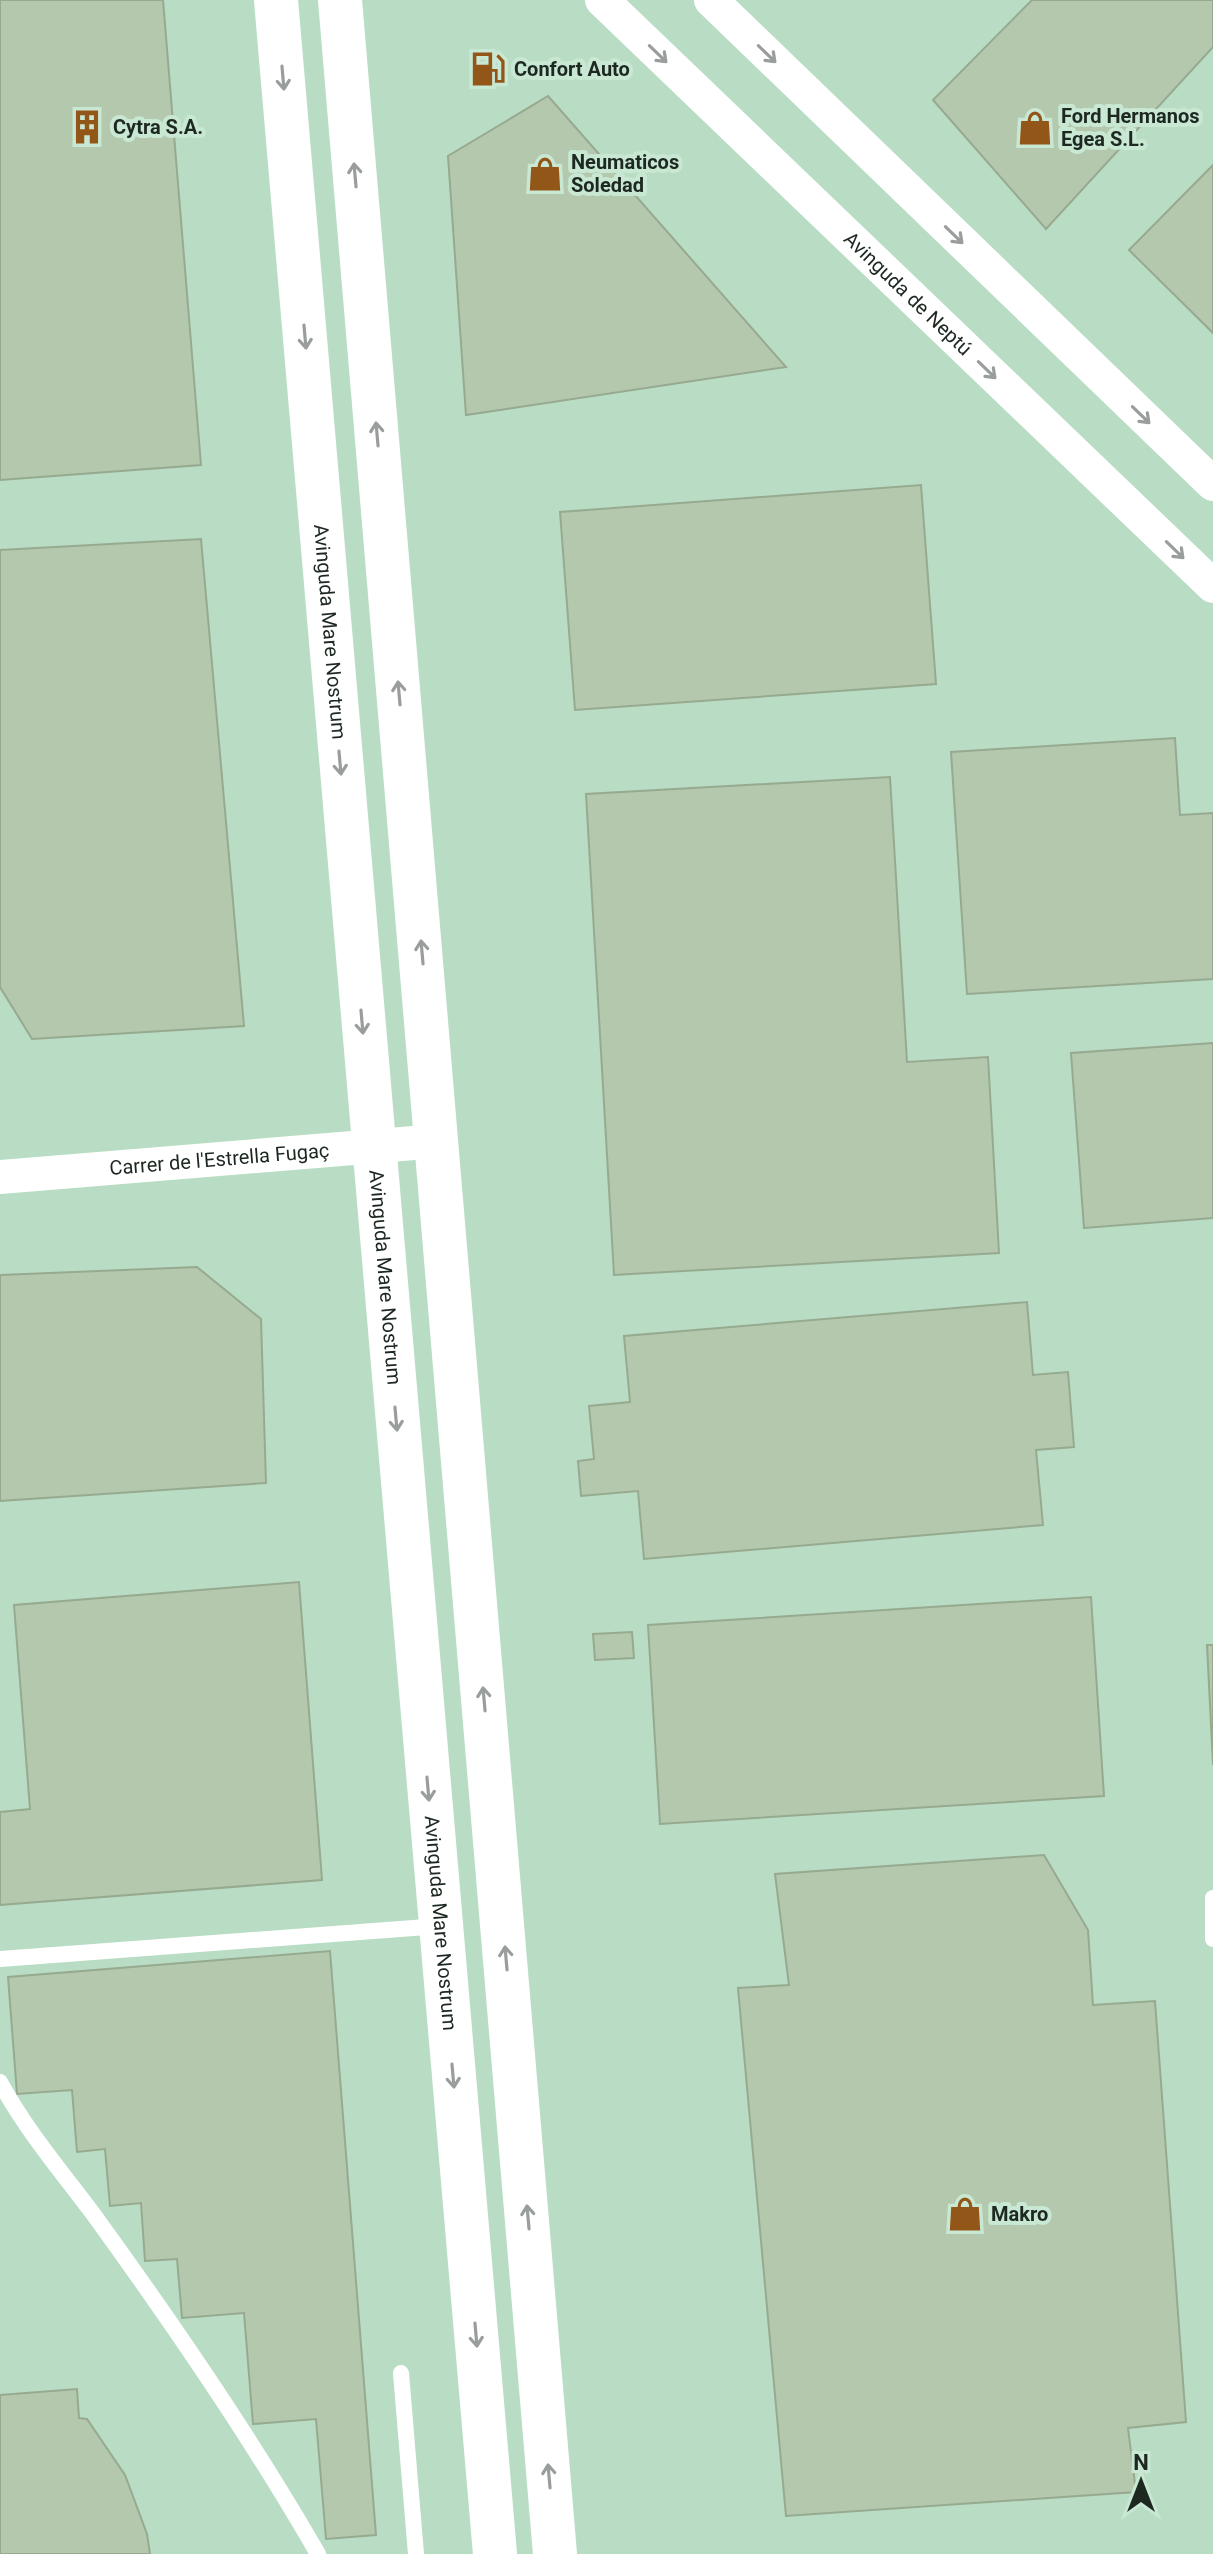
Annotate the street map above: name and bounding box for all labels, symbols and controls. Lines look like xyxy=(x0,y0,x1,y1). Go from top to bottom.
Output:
one-way arrow xyxy=(648,44,667,63)
one-way arrow xyxy=(757,44,776,63)
fuel station icon: Confort Auto xyxy=(469,50,507,88)
place label: Confort Auto xyxy=(514,57,630,81)
one-way arrow xyxy=(276,64,291,91)
place label: Ford Hermanos Egea S.L. xyxy=(1061,104,1199,151)
building icon: Cytra S.A. xyxy=(68,108,106,146)
shop icon: Ford Hermanos Egea S.L. xyxy=(1016,109,1054,147)
place label: Cytra S.A. xyxy=(113,115,203,139)
place label: Neumaticos Soledad xyxy=(571,150,679,197)
shop icon: Neumaticos Soledad xyxy=(526,155,564,193)
one-way arrow xyxy=(347,162,362,189)
one-way arrow xyxy=(944,225,964,244)
street label: Avinguda de Neptú xyxy=(839,227,977,360)
one-way arrow xyxy=(297,323,312,350)
one-way arrow xyxy=(977,360,997,379)
one-way arrow xyxy=(1131,405,1150,424)
one-way arrow xyxy=(369,421,384,448)
street label: Avinguda Mare Nostrum xyxy=(309,523,351,740)
one-way arrow xyxy=(1165,540,1185,559)
one-way arrow xyxy=(392,680,407,707)
one-way arrow xyxy=(333,749,348,776)
one-way arrow xyxy=(414,939,429,966)
one-way arrow xyxy=(355,1008,370,1035)
street label: Carrer de l'Estrella Fugaç xyxy=(108,1138,330,1180)
street label: Avinguda Mare Nostrum xyxy=(364,1169,407,1386)
one-way arrow xyxy=(389,1405,404,1431)
one-way arrow xyxy=(477,1686,492,1713)
one-way arrow xyxy=(421,1775,436,1802)
street label: Avinguda Mare Nostrum xyxy=(420,1814,462,2032)
one-way arrow xyxy=(499,1945,514,1972)
one-way arrow xyxy=(446,2062,461,2089)
shop icon: Makro xyxy=(946,2195,984,2233)
place label: Makro xyxy=(991,2202,1048,2226)
one-way arrow xyxy=(520,2204,535,2231)
one-way arrow xyxy=(469,2321,484,2348)
north arrow xyxy=(1101,2442,1181,2522)
text: N xyxy=(1133,2450,1149,2475)
one-way arrow xyxy=(541,2463,556,2490)

